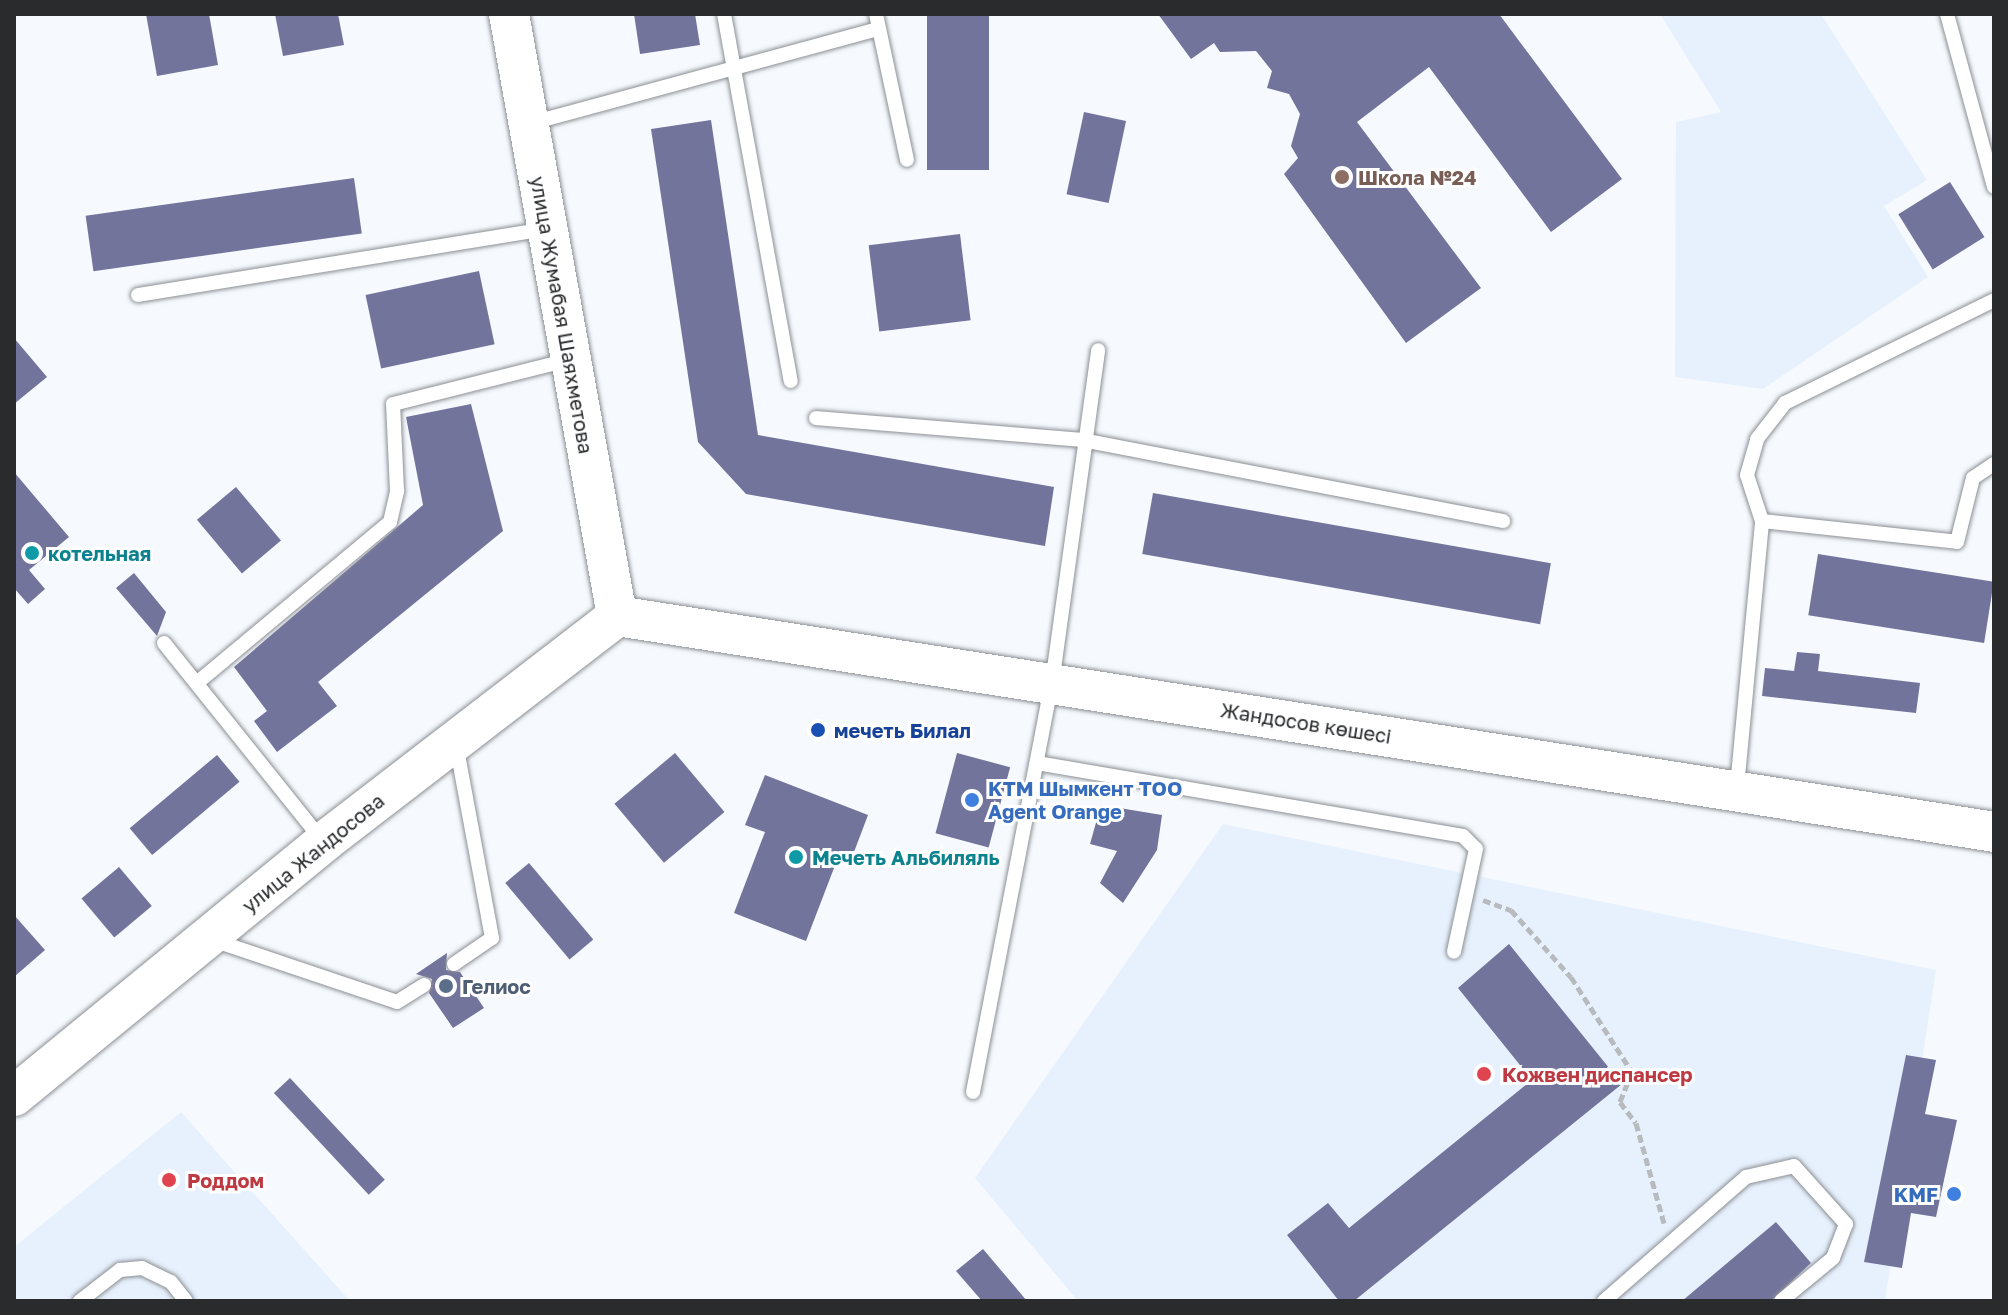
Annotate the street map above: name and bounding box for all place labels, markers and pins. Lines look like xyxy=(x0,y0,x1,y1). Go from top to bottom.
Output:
place label: Школа №24 xyxy=(1358,165,1476,189)
marker: Школа №24 xyxy=(1333,168,1351,186)
place label: котельная xyxy=(48,541,151,565)
marker: котельная xyxy=(23,544,41,562)
place label: мечеть Билал xyxy=(834,718,971,742)
marker: мечеть Билал xyxy=(809,721,827,739)
place label: KTM Шымкент ТОО Agent Orange xyxy=(988,776,1182,823)
marker: KTM Шымкент ТОО Agent Orange xyxy=(963,791,981,809)
place label: Мечеть Альбиляль xyxy=(812,845,999,869)
marker: Мечеть Альбиляль xyxy=(787,848,805,866)
place label: Гелиос xyxy=(462,974,531,998)
marker: Гелиос xyxy=(437,977,455,995)
place label: Кожвен диспансер xyxy=(1502,1062,1692,1086)
marker: Кожвен диспансер xyxy=(1473,1063,1495,1085)
place label: Роддом xyxy=(187,1168,264,1192)
marker: Роддом xyxy=(158,1169,180,1191)
place label: KMF xyxy=(1894,1182,1938,1206)
marker: KMF xyxy=(1945,1185,1963,1203)

